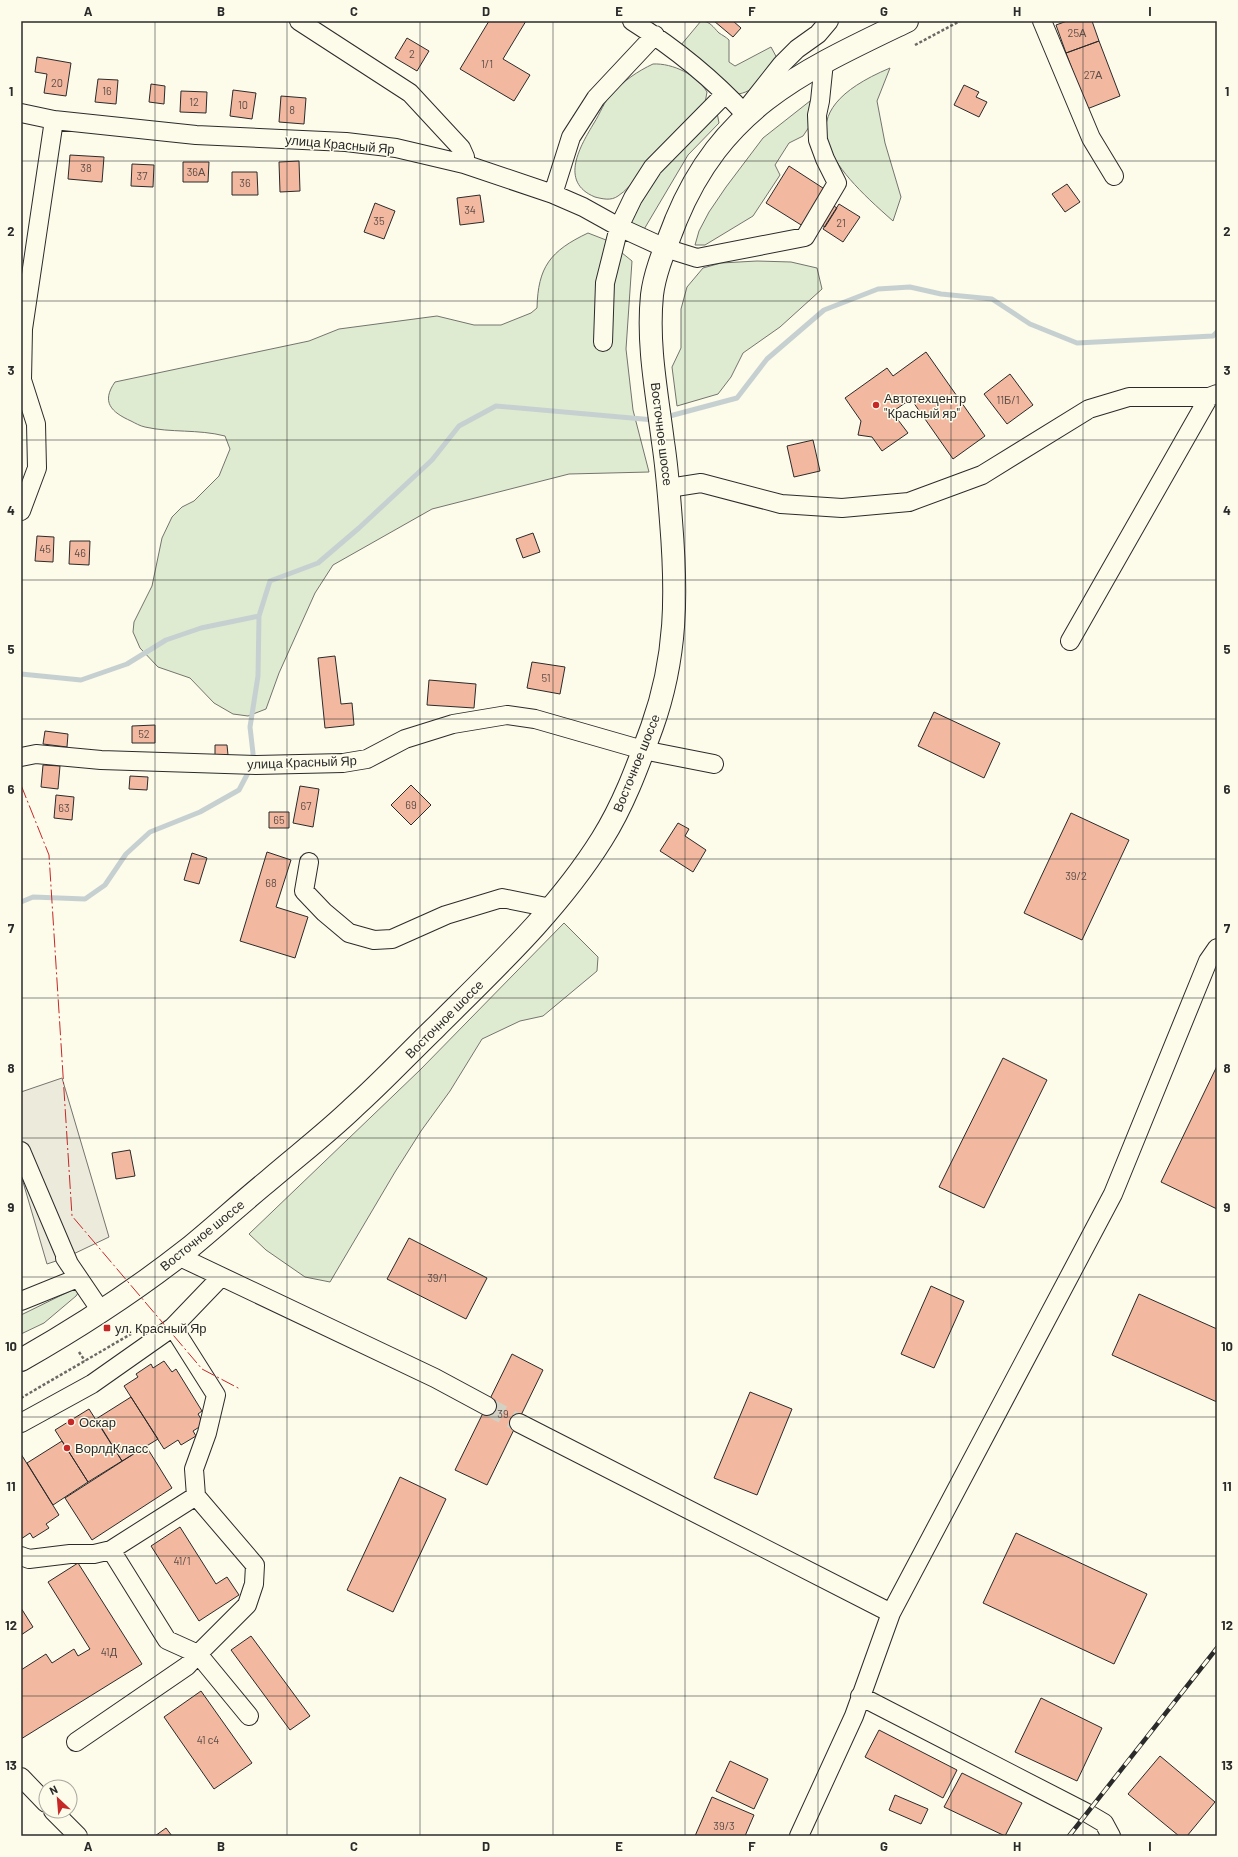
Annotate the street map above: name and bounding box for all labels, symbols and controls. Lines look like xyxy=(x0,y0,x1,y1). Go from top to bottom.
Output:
text: A xyxy=(84,3,93,19)
text: B xyxy=(217,3,225,19)
text: C xyxy=(350,3,358,19)
text: D xyxy=(482,3,490,19)
text: E xyxy=(615,3,623,19)
text: F xyxy=(748,3,756,19)
text: G xyxy=(880,3,888,19)
text: H xyxy=(1013,3,1021,19)
text: I xyxy=(1148,3,1152,19)
house number: 25А xyxy=(1068,26,1087,39)
house number: 2 xyxy=(409,47,415,60)
house number: 1/1 xyxy=(481,57,493,70)
house number: 27А xyxy=(1084,68,1103,81)
house number: 20 xyxy=(51,76,63,89)
text: 1 xyxy=(9,83,13,99)
text: 1 xyxy=(1225,83,1229,99)
house number: 16 xyxy=(102,84,112,97)
house number: 12 xyxy=(189,95,199,108)
house number: 10 xyxy=(238,98,248,111)
house number: 8 xyxy=(289,103,295,116)
street label: улица Красный Яр xyxy=(285,131,395,157)
house number: 38 xyxy=(80,161,92,174)
house number: 36А xyxy=(187,165,206,178)
house number: 37 xyxy=(137,169,147,182)
house number: 36 xyxy=(239,176,251,189)
house number: 34 xyxy=(464,203,476,216)
house number: 35 xyxy=(373,214,385,227)
house number: 21 xyxy=(836,216,846,229)
text: 2 xyxy=(7,223,15,239)
text: 2 xyxy=(1223,223,1231,239)
text: 3 xyxy=(7,362,15,378)
text: 3 xyxy=(1223,362,1231,378)
street label: Восточное шоссе xyxy=(648,381,676,487)
place label: Автотехцентр "Красный яр" xyxy=(884,390,966,421)
house number: 11Б/1 xyxy=(996,393,1020,406)
marker: Автотехцентр "Красный яр" xyxy=(871,400,881,410)
text: 4 xyxy=(7,502,15,518)
text: 4 xyxy=(1223,502,1231,518)
house number: 45 xyxy=(39,542,51,555)
house number: 46 xyxy=(74,546,86,559)
text: 5 xyxy=(7,641,15,657)
text: 5 xyxy=(1223,641,1231,657)
house number: 51 xyxy=(541,671,551,684)
street label: Восточное шоссе xyxy=(609,712,663,814)
house number: 52 xyxy=(138,727,150,740)
street label: улица Красный Яр xyxy=(247,752,357,772)
text: 6 xyxy=(8,781,15,797)
text: 6 xyxy=(1224,781,1231,797)
house number: 69 xyxy=(405,798,417,811)
house number: 67 xyxy=(301,799,311,812)
house number: 63 xyxy=(58,801,70,814)
house number: 65 xyxy=(273,813,285,826)
house number: 39/2 xyxy=(1065,869,1087,882)
house number: 68 xyxy=(265,876,277,889)
text: 7 xyxy=(8,920,15,936)
text: 7 xyxy=(1224,920,1231,936)
street label: Восточное шоссе xyxy=(402,977,486,1061)
text: 8 xyxy=(7,1060,15,1076)
text: 8 xyxy=(1223,1060,1231,1076)
street label: Восточное шоссе xyxy=(157,1196,247,1274)
text: 9 xyxy=(8,1199,15,1215)
text: 9 xyxy=(1224,1199,1231,1215)
house number: 39/1 xyxy=(427,1271,447,1284)
place label: ул. Красный Яр xyxy=(115,1320,207,1336)
marker: ул. Красный Яр xyxy=(102,1323,112,1333)
text: 10 xyxy=(5,1338,17,1354)
text: 10 xyxy=(1221,1338,1233,1354)
house number: 39 xyxy=(497,1407,509,1420)
place label: Оскар xyxy=(79,1414,116,1430)
marker: Оскар xyxy=(66,1417,76,1427)
place label: ВорлдКласс xyxy=(75,1440,149,1456)
marker: ВорлдКласс xyxy=(62,1443,72,1453)
text: 11 xyxy=(6,1478,16,1494)
text: 11 xyxy=(1222,1478,1232,1494)
house number: 41/1 xyxy=(173,1554,191,1567)
text: 12 xyxy=(5,1617,17,1633)
text: 12 xyxy=(1221,1617,1233,1633)
house number: 41Д xyxy=(101,1645,118,1658)
house number: 41 с4 xyxy=(197,1733,219,1746)
text: 13 xyxy=(5,1757,17,1773)
text: 13 xyxy=(1221,1757,1233,1773)
north arrow xyxy=(38,1779,78,1819)
text: N xyxy=(47,1782,60,1797)
house number: 39/3 xyxy=(713,1819,735,1832)
text: A xyxy=(84,1838,93,1854)
text: B xyxy=(217,1838,225,1854)
text: C xyxy=(350,1838,358,1854)
text: D xyxy=(482,1838,490,1854)
text: E xyxy=(615,1838,623,1854)
text: F xyxy=(748,1838,756,1854)
text: G xyxy=(880,1838,888,1854)
text: H xyxy=(1013,1838,1021,1854)
text: I xyxy=(1148,1838,1152,1854)

